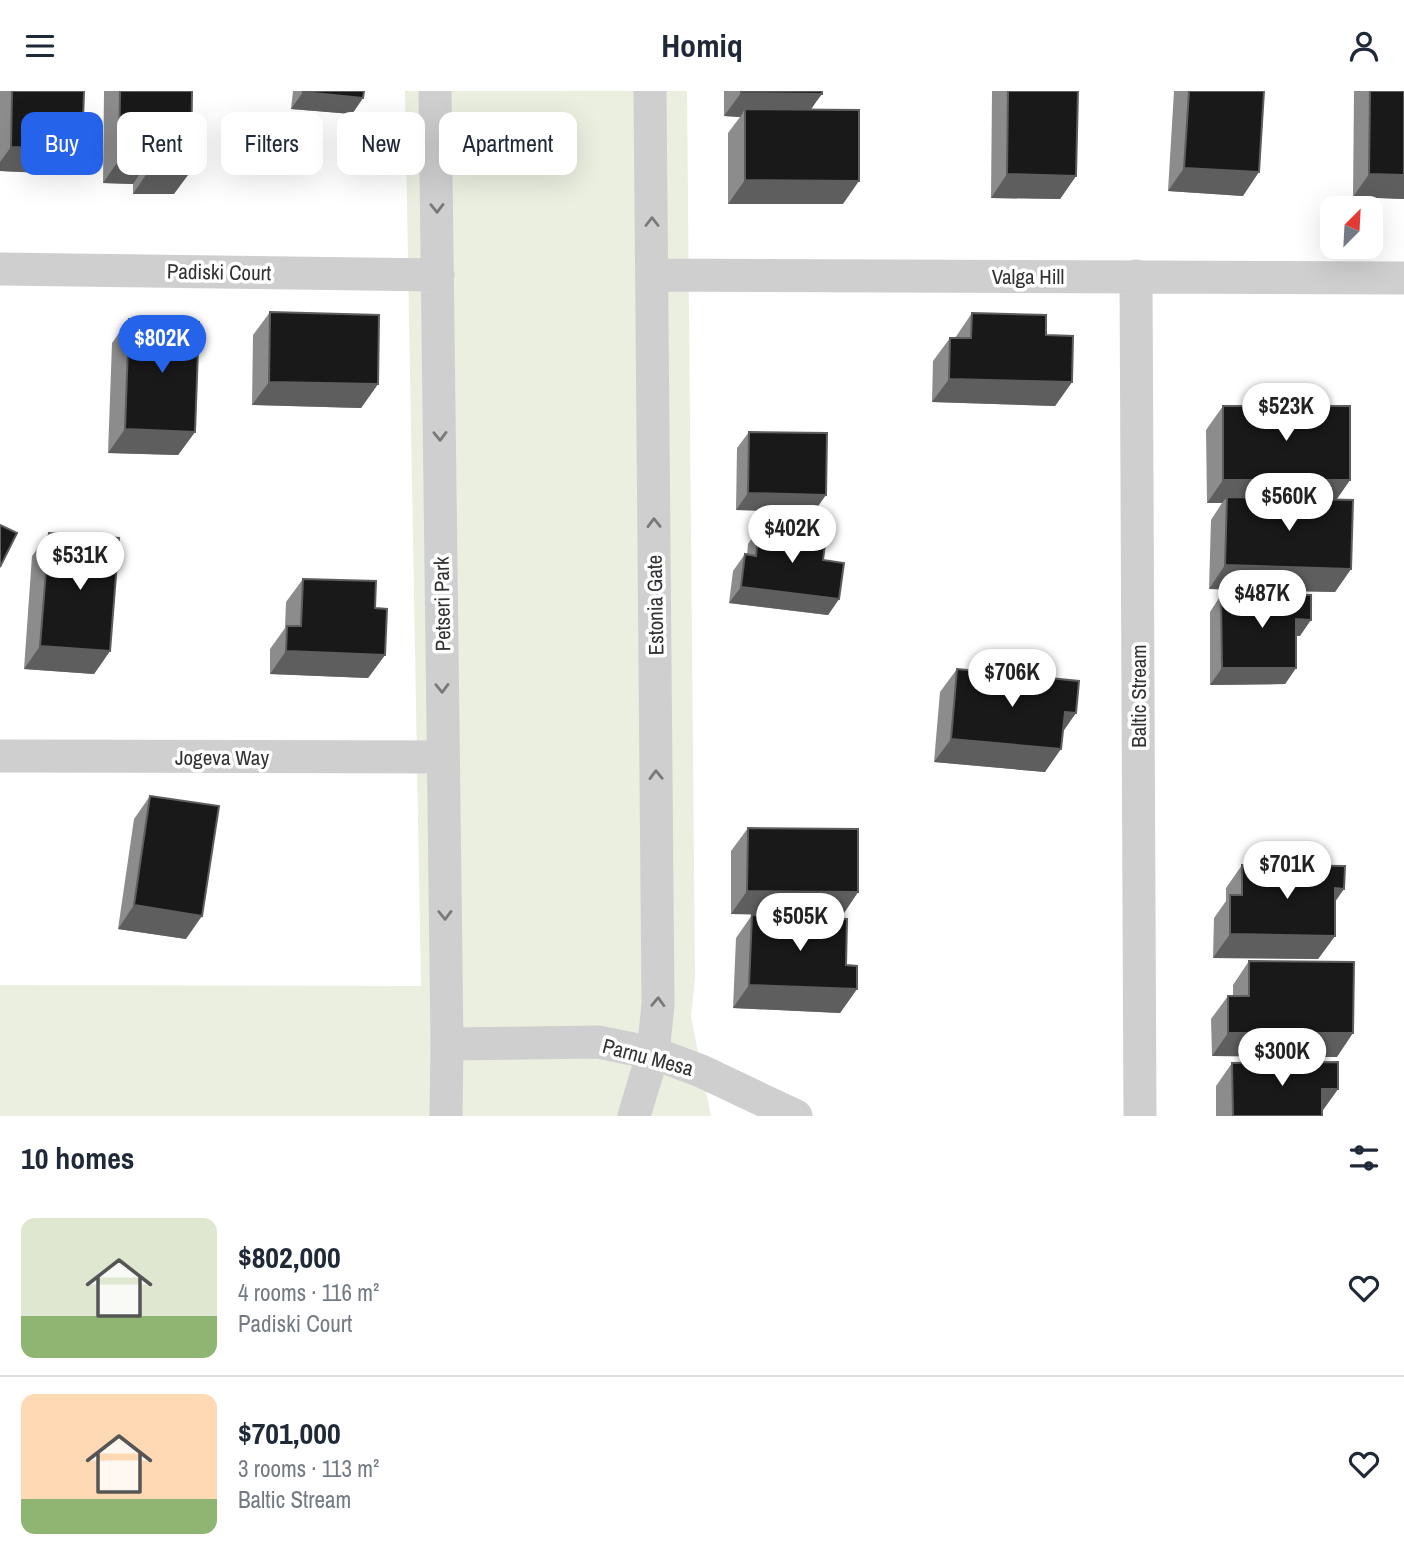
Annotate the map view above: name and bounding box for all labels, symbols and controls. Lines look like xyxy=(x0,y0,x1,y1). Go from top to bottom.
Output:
text: Homiq xyxy=(661,24,743,67)
icon: menu xyxy=(21,27,59,65)
icon: person xyxy=(1345,27,1383,65)
chip: Buy xyxy=(21,112,103,175)
chip: Rent xyxy=(117,112,207,175)
chip: Filters xyxy=(221,112,323,175)
chip: New xyxy=(337,112,425,175)
chip: Apartment xyxy=(439,112,577,175)
north arrow xyxy=(1320,196,1382,259)
map controls xyxy=(1320,196,1383,259)
one-way arrow xyxy=(429,203,445,214)
one-way arrow xyxy=(644,216,659,227)
street label: Padiski Court xyxy=(167,257,272,287)
street label: Valga Hill xyxy=(992,262,1064,291)
pin: $802K xyxy=(113,315,211,375)
text: $802K xyxy=(134,322,190,353)
pin: $523K xyxy=(1237,383,1335,443)
text: $523K xyxy=(1258,390,1314,421)
one-way arrow xyxy=(432,431,448,441)
pin: $560K xyxy=(1240,473,1338,533)
text: $560K xyxy=(1261,480,1317,511)
pin: $402K xyxy=(743,505,841,565)
text: $402K xyxy=(764,512,820,543)
one-way arrow xyxy=(646,517,662,527)
pin: $531K xyxy=(31,533,129,592)
text: $531K xyxy=(52,539,108,570)
street label: Estonia Gate xyxy=(640,554,670,656)
street label: Petseri Park xyxy=(427,556,457,652)
pin: $487K xyxy=(1213,571,1311,630)
text: $487K xyxy=(1234,577,1290,608)
street label: Baltic Stream xyxy=(1124,644,1153,748)
pin: $706K xyxy=(963,649,1061,709)
text: $706K xyxy=(984,656,1040,687)
one-way arrow xyxy=(435,682,450,693)
street label: Jogeva Way xyxy=(175,743,269,772)
one-way arrow xyxy=(649,769,664,780)
pin: $701K xyxy=(1238,841,1336,901)
text: $701K xyxy=(1259,848,1315,879)
pin: $505K xyxy=(751,893,849,953)
text: $505K xyxy=(772,900,828,931)
one-way arrow xyxy=(438,910,453,921)
one-way arrow xyxy=(650,996,665,1007)
pin: $300K xyxy=(1233,1028,1331,1088)
street label: Parnu Mesa xyxy=(599,1031,697,1083)
text: $300K xyxy=(1254,1035,1310,1066)
text: 10 homes xyxy=(21,1138,135,1178)
icon: filters xyxy=(1345,1139,1383,1177)
text: $802,000 xyxy=(238,1237,341,1277)
icon: home xyxy=(77,1246,161,1330)
icon: heart xyxy=(1345,1269,1383,1307)
text: 4 rooms · 116 m² xyxy=(238,1277,379,1308)
text: Padiski Court xyxy=(238,1308,352,1339)
text: $701,000 xyxy=(238,1413,341,1453)
icon: home xyxy=(77,1422,161,1506)
icon: heart xyxy=(1345,1445,1383,1483)
text: 3 rooms · 113 m² xyxy=(238,1453,379,1484)
text: Baltic Stream xyxy=(238,1484,351,1515)

